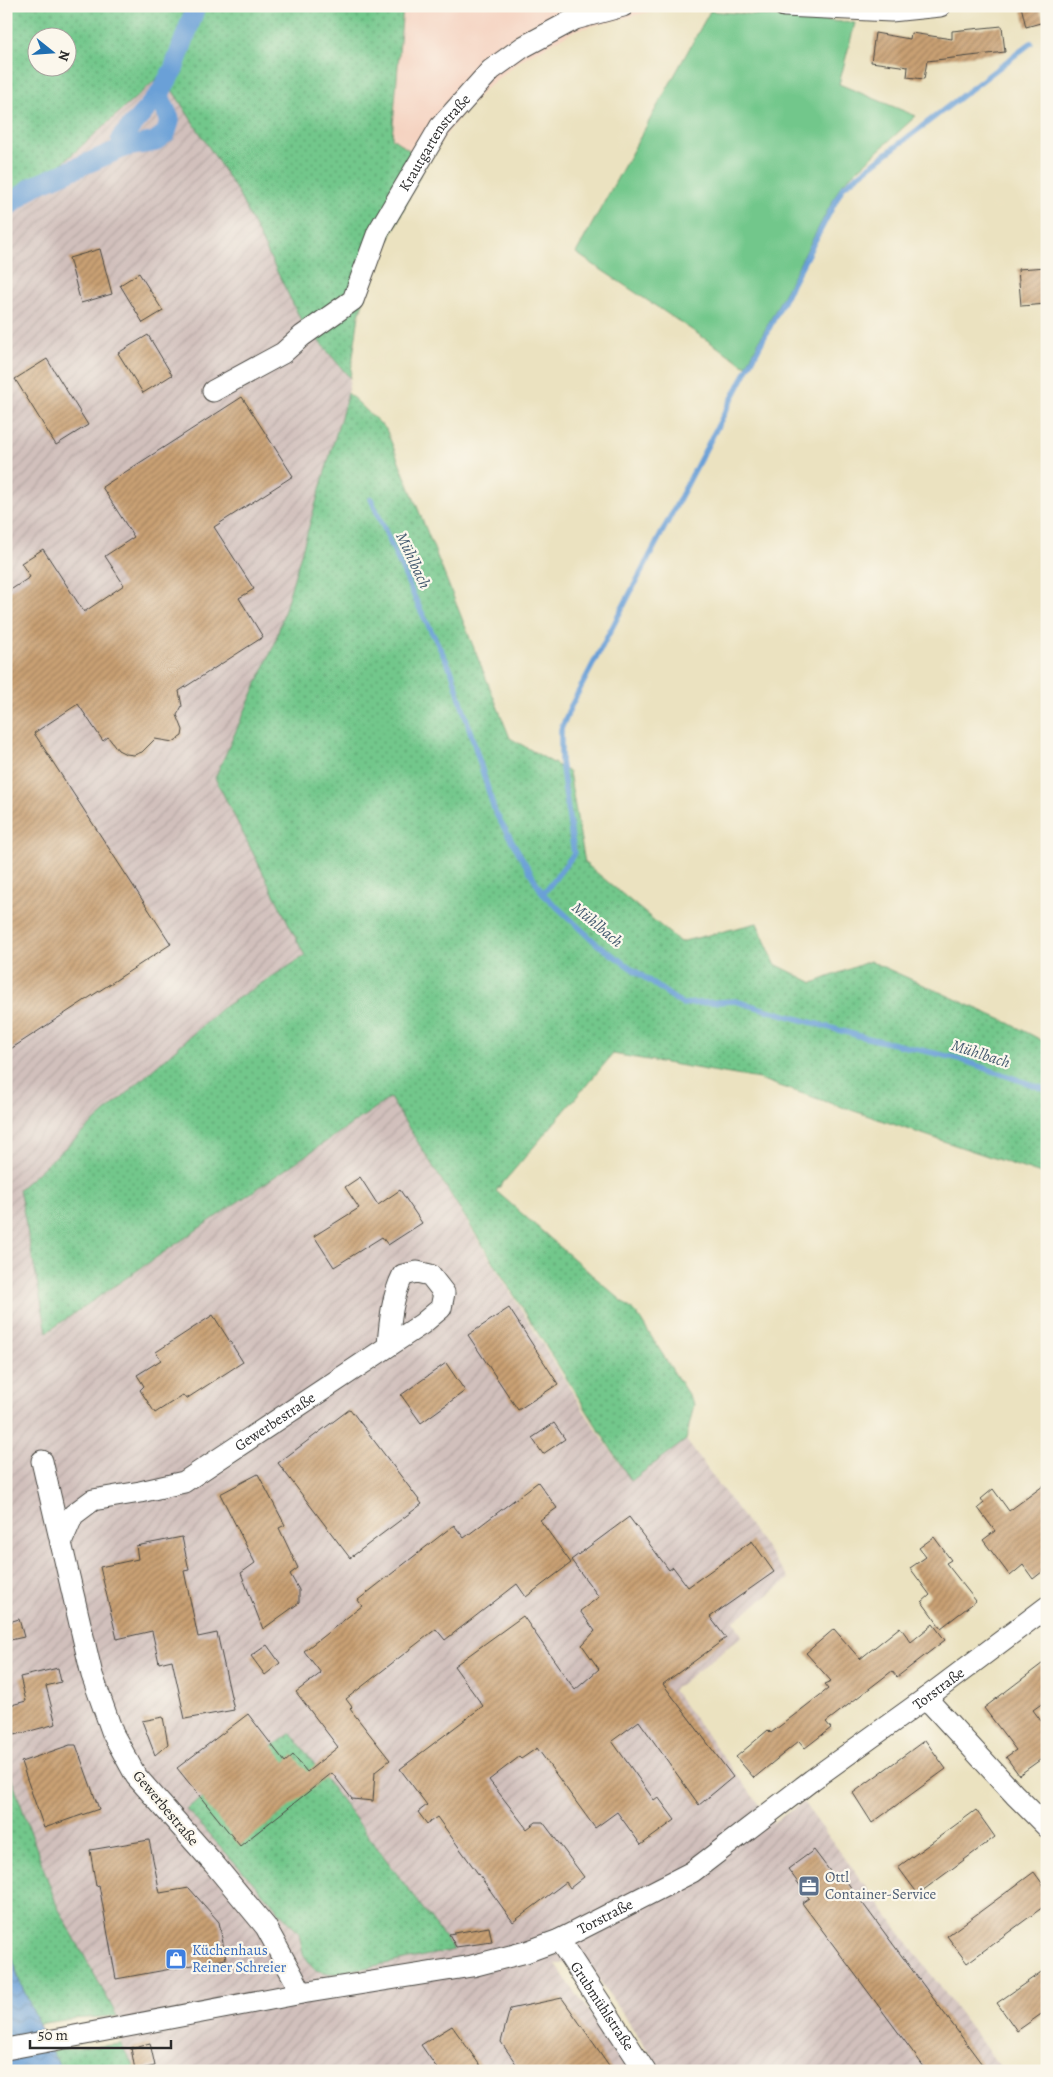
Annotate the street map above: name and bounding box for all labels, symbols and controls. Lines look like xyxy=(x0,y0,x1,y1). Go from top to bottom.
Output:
north arrow xyxy=(28,28,78,78)
text: N xyxy=(53,48,75,63)
street label: Krautgartenstraße xyxy=(394,89,475,195)
water label: Mühlbach xyxy=(390,528,436,593)
water label: Mühlbach xyxy=(567,897,628,953)
water label: Mühlbach xyxy=(949,1034,1013,1074)
street label: Gewerbestraße xyxy=(231,1387,319,1456)
street label: Torstraße xyxy=(909,1662,969,1714)
street label: Gewerbestraße xyxy=(129,1766,204,1850)
place label: Ottl Container-Service xyxy=(825,1867,936,1904)
office icon: Ottl Container-Service xyxy=(797,1874,821,1898)
street label: Torstraße xyxy=(574,1894,636,1939)
place label: Küchenhaus Reiner Schreier xyxy=(192,1940,287,1977)
shop icon: Küchenhaus Reiner Schreier xyxy=(164,1947,188,1971)
street label: Grubmühlstraße xyxy=(566,1958,639,2055)
scale bar xyxy=(30,2017,171,2049)
text: 50 m xyxy=(38,2025,68,2045)

